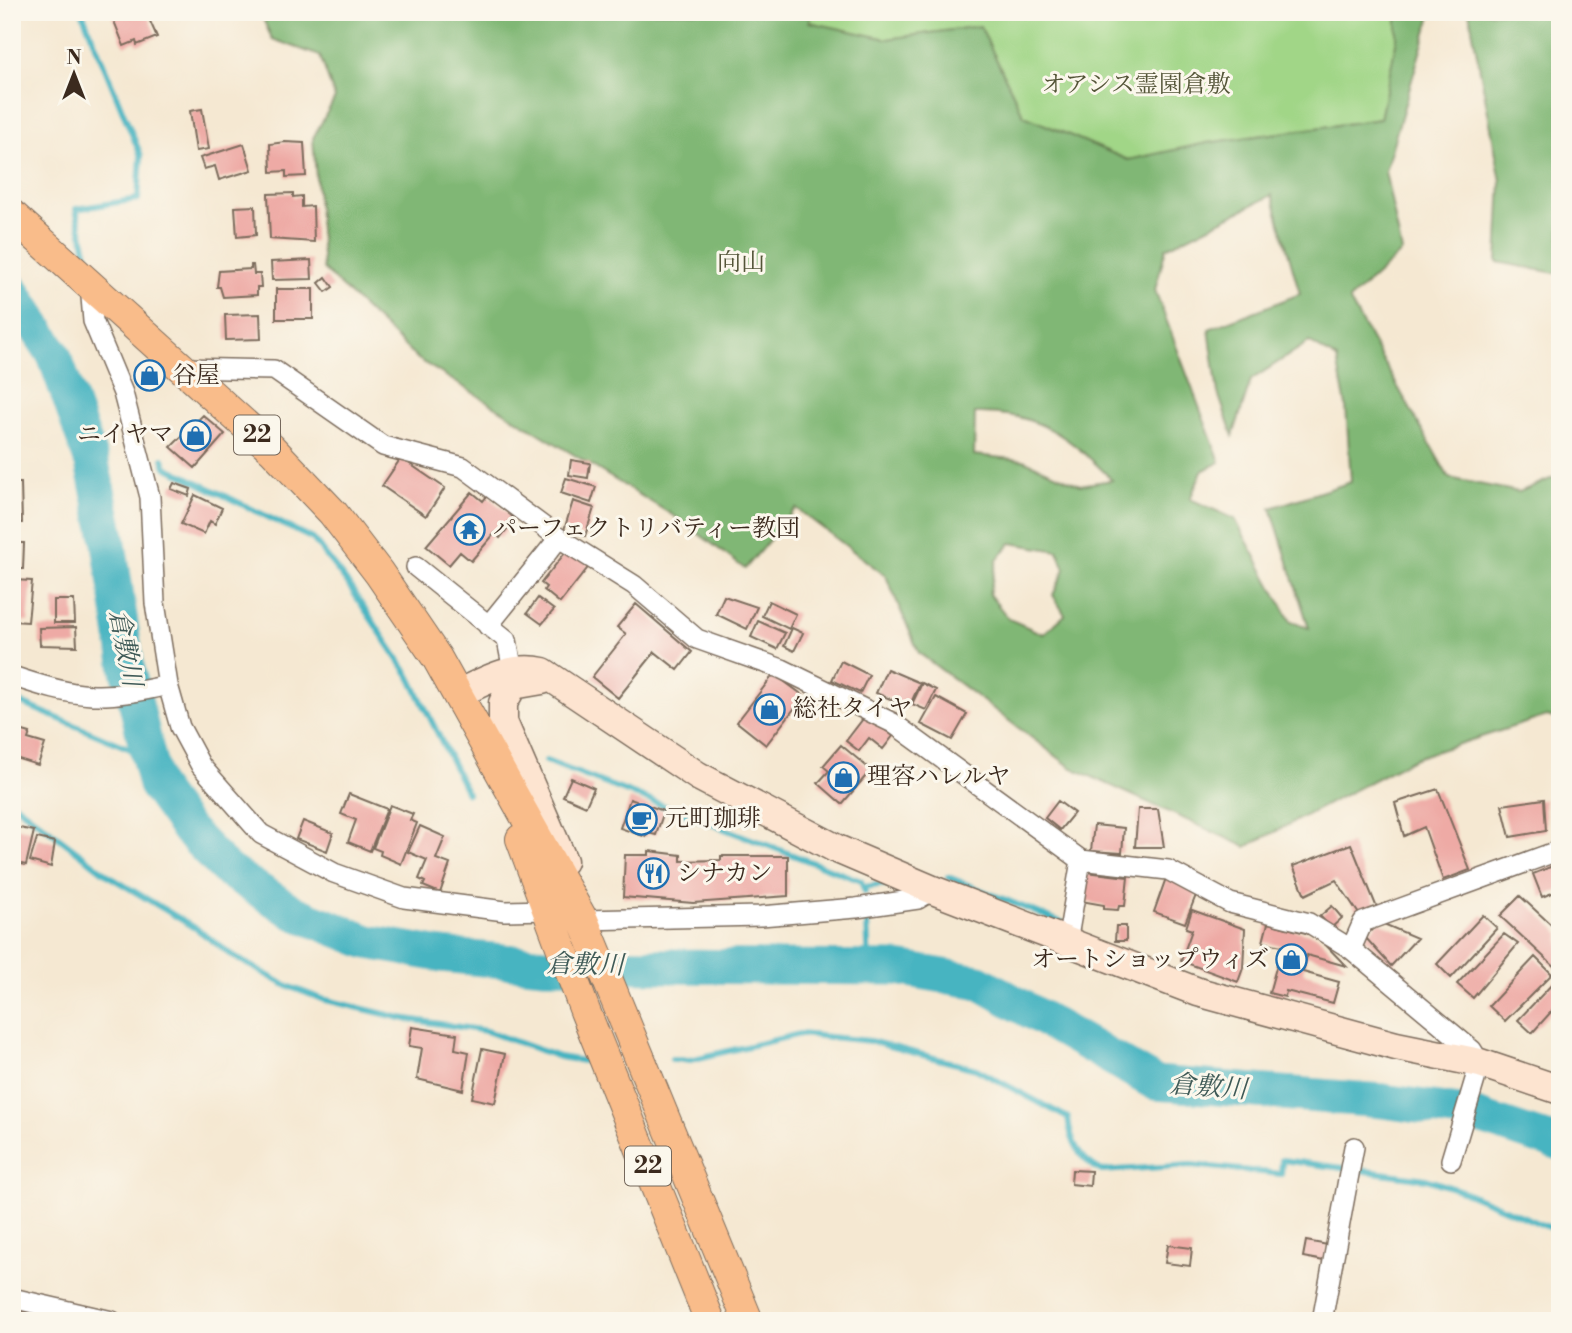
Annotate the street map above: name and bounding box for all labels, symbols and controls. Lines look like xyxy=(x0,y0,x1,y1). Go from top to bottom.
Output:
north arrow xyxy=(38,38,108,108)
text: N xyxy=(66,46,82,70)
park label: オアシス霊園倉敷 xyxy=(1041,70,1231,100)
park label: 向山 xyxy=(717,248,765,278)
shop icon: 谷屋 xyxy=(132,359,166,393)
place label: 谷屋 xyxy=(172,361,220,391)
road number: 22 xyxy=(234,416,280,454)
shop icon: ニイヤマ xyxy=(179,418,213,452)
place label: ニイヤマ xyxy=(77,420,173,450)
temple icon: パーフェクトリバティー教団 xyxy=(453,512,487,546)
place label: パーフェクトリバティー教団 xyxy=(493,514,800,544)
water label: 倉敷川 xyxy=(102,607,149,692)
shop icon: 総社タイヤ xyxy=(753,692,787,726)
place label: 総社タイヤ xyxy=(793,694,913,724)
shop icon: 理容ハレルヤ xyxy=(827,760,861,794)
place label: 理容ハレルヤ xyxy=(867,762,1010,792)
cafe icon: 元町珈琲 xyxy=(625,802,659,836)
place label: 元町珈琲 xyxy=(665,804,761,834)
restaurant icon: シナカン xyxy=(637,857,671,891)
place label: シナカン xyxy=(677,859,773,889)
shop icon: オートショップウィズ xyxy=(1275,943,1309,977)
place label: オートショップウィズ xyxy=(1031,945,1269,975)
water label: 倉敷川 xyxy=(546,948,627,982)
water label: 倉敷川 xyxy=(1168,1068,1251,1106)
road number: 22 xyxy=(625,1147,671,1186)

